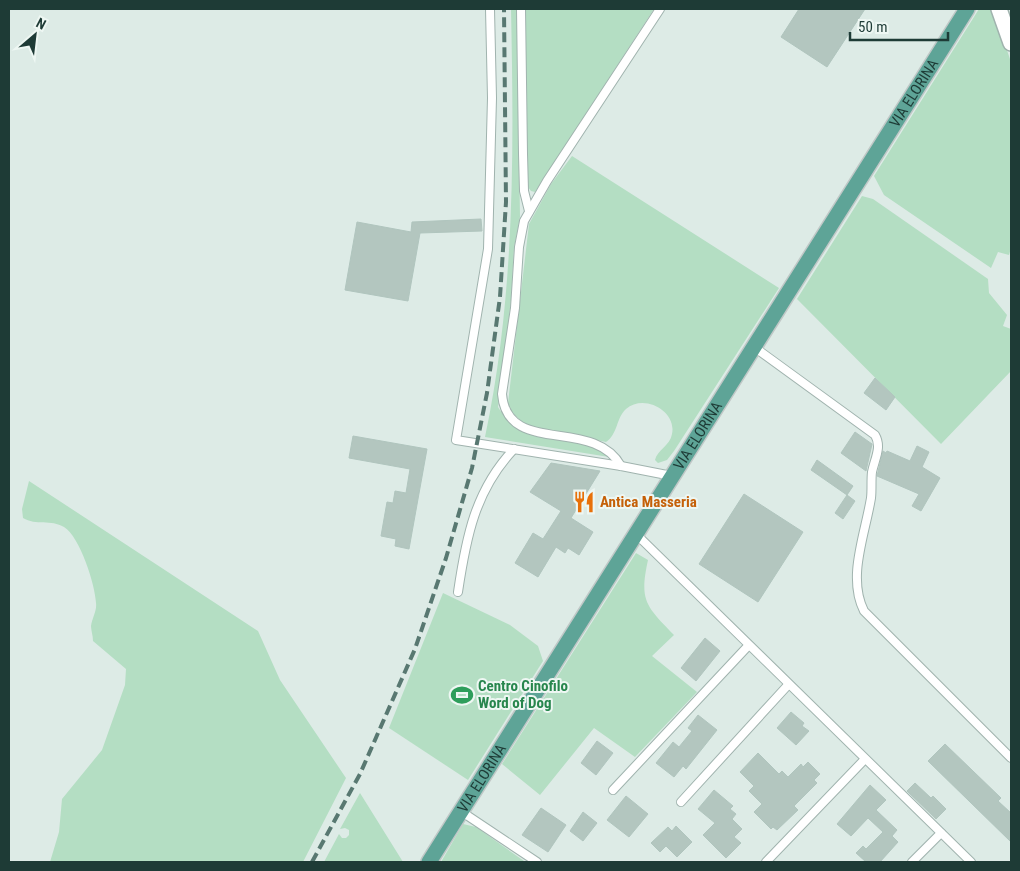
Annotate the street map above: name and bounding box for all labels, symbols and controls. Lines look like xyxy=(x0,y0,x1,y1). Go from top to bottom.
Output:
north arrow xyxy=(10,10,60,60)
scale bar xyxy=(850,10,948,42)
text: N xyxy=(34,14,49,33)
text: 50 m xyxy=(858,18,888,36)
street label: VIA ELORINA xyxy=(886,55,942,131)
street label: VIA ELORINA xyxy=(670,398,726,473)
restaurant icon: Antica Masseria xyxy=(571,489,597,515)
place label: Antica Masseria xyxy=(600,493,697,511)
place label: Centro Cinofilo Word of Dog xyxy=(478,677,568,712)
sports icon: Centro Cinofilo Word of Dog xyxy=(449,682,475,708)
street label: VIA ELORINA xyxy=(454,740,510,816)

